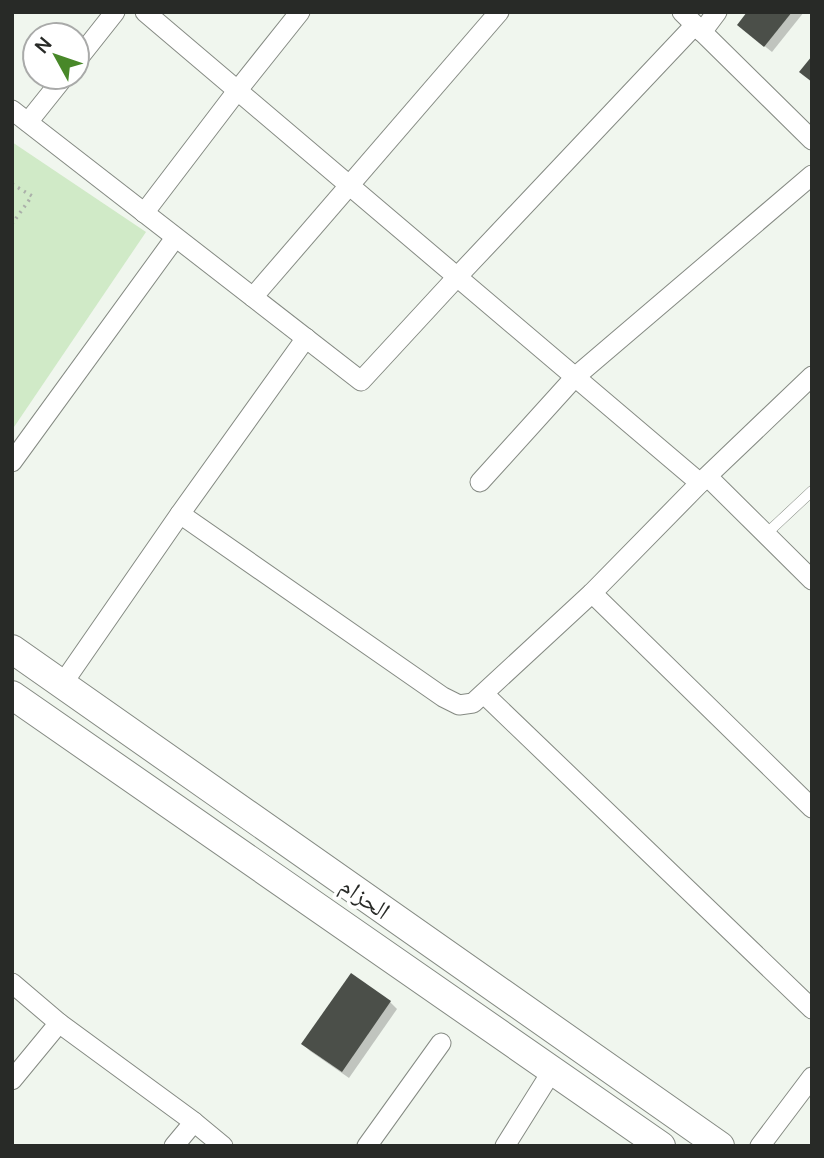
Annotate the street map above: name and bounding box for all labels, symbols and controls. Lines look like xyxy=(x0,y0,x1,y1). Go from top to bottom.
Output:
north arrow xyxy=(21,21,91,91)
text: N xyxy=(29,31,57,59)
street label: الحزام xyxy=(334,868,398,927)

